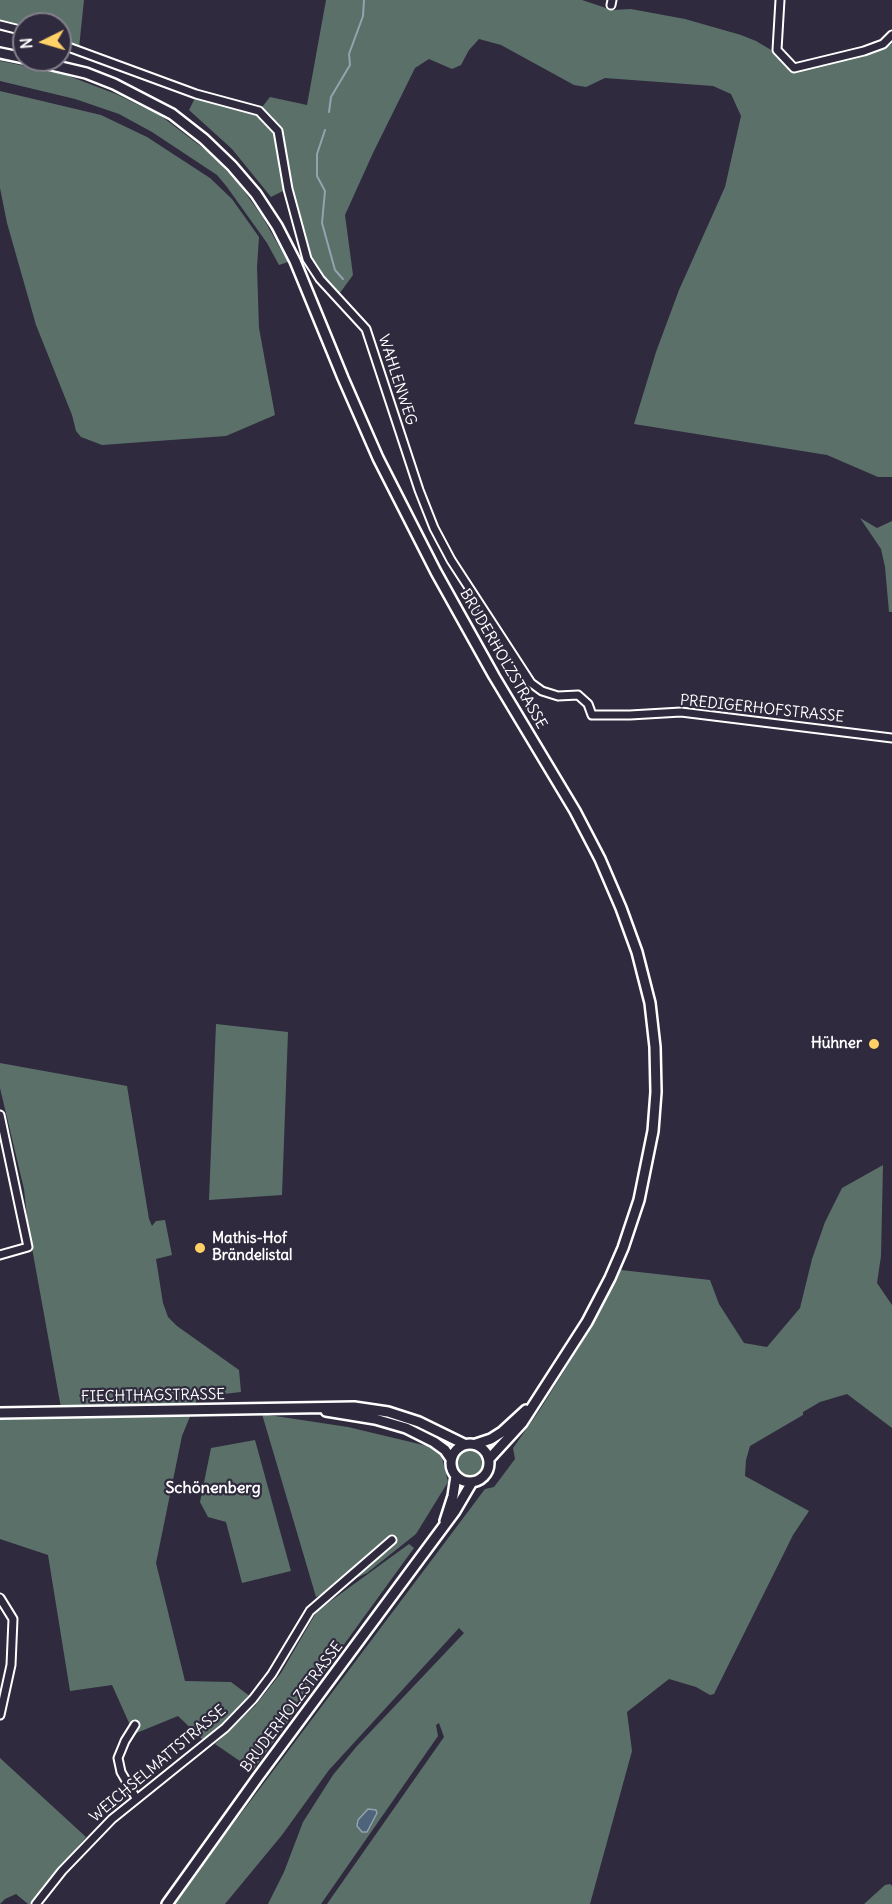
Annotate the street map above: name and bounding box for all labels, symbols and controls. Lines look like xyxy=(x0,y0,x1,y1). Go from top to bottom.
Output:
north arrow xyxy=(12,12,72,72)
text: N xyxy=(16,37,37,50)
street label: WAHLENWEG xyxy=(374,332,420,428)
street label: BRUDERHOLZSTRASSE xyxy=(456,586,550,732)
street label: PREDIGERHOFSTRASSE xyxy=(679,691,845,727)
place label: Hühner xyxy=(811,1035,862,1053)
marker: Hühner xyxy=(867,1037,881,1051)
place label: Mathis-Hof Brändelistal xyxy=(212,1230,292,1265)
marker: Mathis-Hof Brändelistal xyxy=(193,1241,207,1255)
street label: FIECHTHAGSTRASSE xyxy=(81,1386,225,1406)
district label: Schönenberg xyxy=(165,1478,261,1498)
street label: BRUDERHOLZSTRASSE xyxy=(237,1638,347,1776)
street label: WEICHSELMATTSTRASSE xyxy=(86,1702,230,1826)

